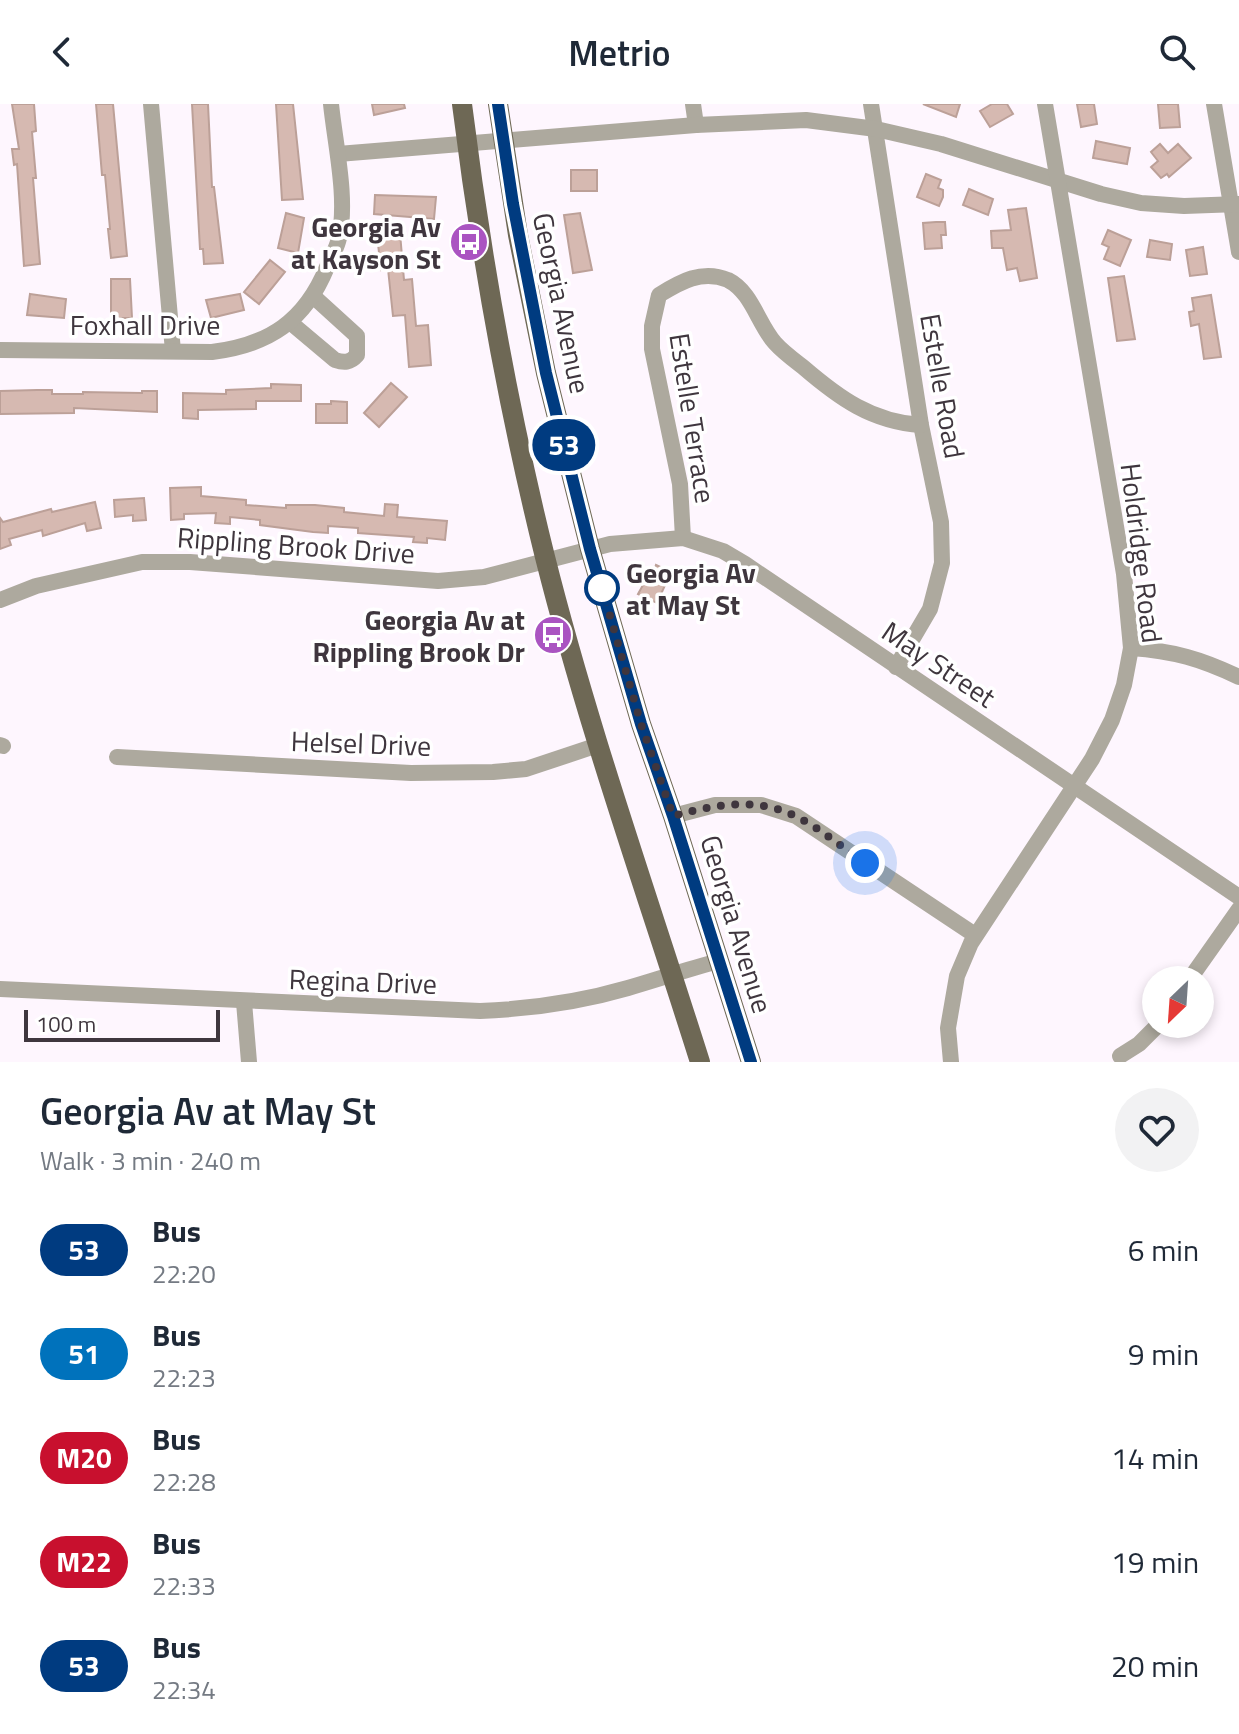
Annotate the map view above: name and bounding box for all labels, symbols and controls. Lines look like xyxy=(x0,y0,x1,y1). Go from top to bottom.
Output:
text: Metrio xyxy=(568,25,671,80)
icon: back xyxy=(40,30,84,74)
icon: search xyxy=(1155,30,1199,74)
place label: Georgia Av at Kayson St xyxy=(291,205,441,280)
street label: Georgia Avenue xyxy=(522,209,602,397)
bus stop icon: Georgia Av at Kayson St xyxy=(448,221,490,263)
street label: Foxhall Drive xyxy=(70,303,220,346)
street label: Estelle Road xyxy=(909,310,977,462)
street label: Estelle Terrace xyxy=(658,330,728,506)
line badge: 53 xyxy=(528,419,600,471)
text: 53 xyxy=(548,423,580,466)
street label: Holdridge Road xyxy=(1110,461,1174,645)
street label: Rippling Brook Drive xyxy=(176,515,416,575)
place label: Georgia Av at May St xyxy=(626,551,756,626)
marker: Georgia Av at May St xyxy=(585,571,619,605)
place label: Georgia Av at Rippling Brook Dr xyxy=(312,598,525,673)
street label: May Street xyxy=(873,610,1005,718)
bus stop icon: Georgia Av at Rippling Brook Dr xyxy=(532,614,574,656)
street label: Helsel Drive xyxy=(290,719,432,767)
street label: Georgia Avenue xyxy=(690,830,784,1018)
your location xyxy=(845,843,885,883)
street label: Regina Drive xyxy=(288,957,438,1005)
north arrow xyxy=(1142,966,1214,1038)
map controls xyxy=(1142,966,1214,1038)
scale bar xyxy=(24,1006,220,1042)
text: 100 m xyxy=(36,1007,96,1041)
text: Georgia Av at May St xyxy=(40,1082,376,1140)
button: heart xyxy=(1115,1088,1199,1172)
text: Walk · 3 min · 240 m xyxy=(40,1141,261,1180)
text: Bus xyxy=(152,1208,201,1254)
text: 6 min xyxy=(1128,1227,1199,1273)
text: 53 xyxy=(68,1228,100,1271)
text: 22:20 xyxy=(152,1254,216,1293)
text: Bus xyxy=(152,1312,201,1358)
text: 9 min xyxy=(1128,1331,1199,1377)
text: 51 xyxy=(68,1332,100,1375)
text: 22:23 xyxy=(152,1358,216,1397)
text: Bus xyxy=(152,1416,201,1462)
text: 14 min xyxy=(1111,1435,1199,1481)
text: M20 xyxy=(56,1436,112,1479)
text: 22:28 xyxy=(152,1462,216,1501)
text: Bus xyxy=(152,1520,201,1566)
text: 19 min xyxy=(1111,1539,1199,1585)
text: M22 xyxy=(56,1540,112,1583)
text: 22:33 xyxy=(152,1566,216,1605)
text: Bus xyxy=(152,1624,201,1670)
text: 20 min xyxy=(1111,1643,1199,1689)
text: 53 xyxy=(68,1644,100,1687)
text: 22:34 xyxy=(152,1670,216,1709)

